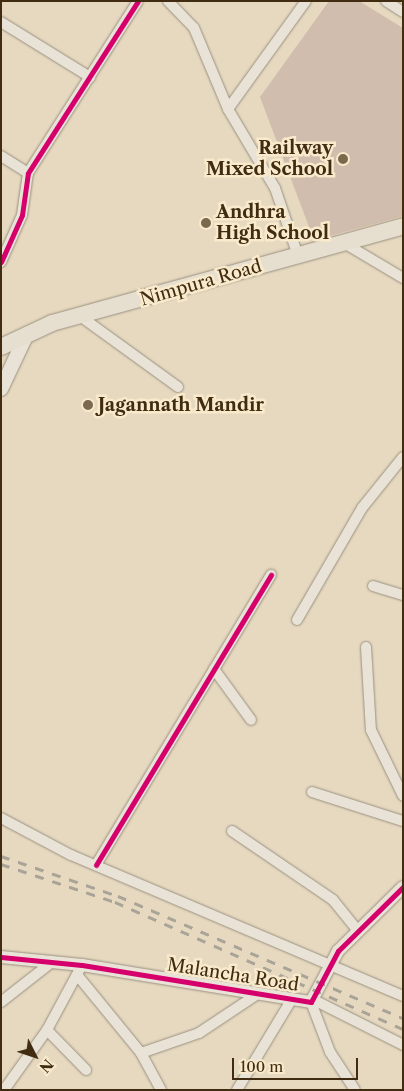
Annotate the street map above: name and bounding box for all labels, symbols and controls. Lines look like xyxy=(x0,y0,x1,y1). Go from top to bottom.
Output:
place label: Railway Mixed School xyxy=(206,138,333,180)
marker: Railway Mixed School xyxy=(337,153,349,165)
place label: Andhra High School xyxy=(216,202,329,244)
marker: Andhra High School xyxy=(200,217,212,229)
street label: Nimpura Road xyxy=(138,255,264,311)
place label: Jagannath Mandir xyxy=(98,394,264,416)
marker: Jagannath Mandir xyxy=(82,399,94,411)
street label: Malancha Road xyxy=(166,954,300,996)
north arrow xyxy=(10,1031,60,1081)
scale bar xyxy=(234,1048,360,1080)
text: N xyxy=(36,1055,57,1076)
text: 100 m xyxy=(240,1057,283,1076)

